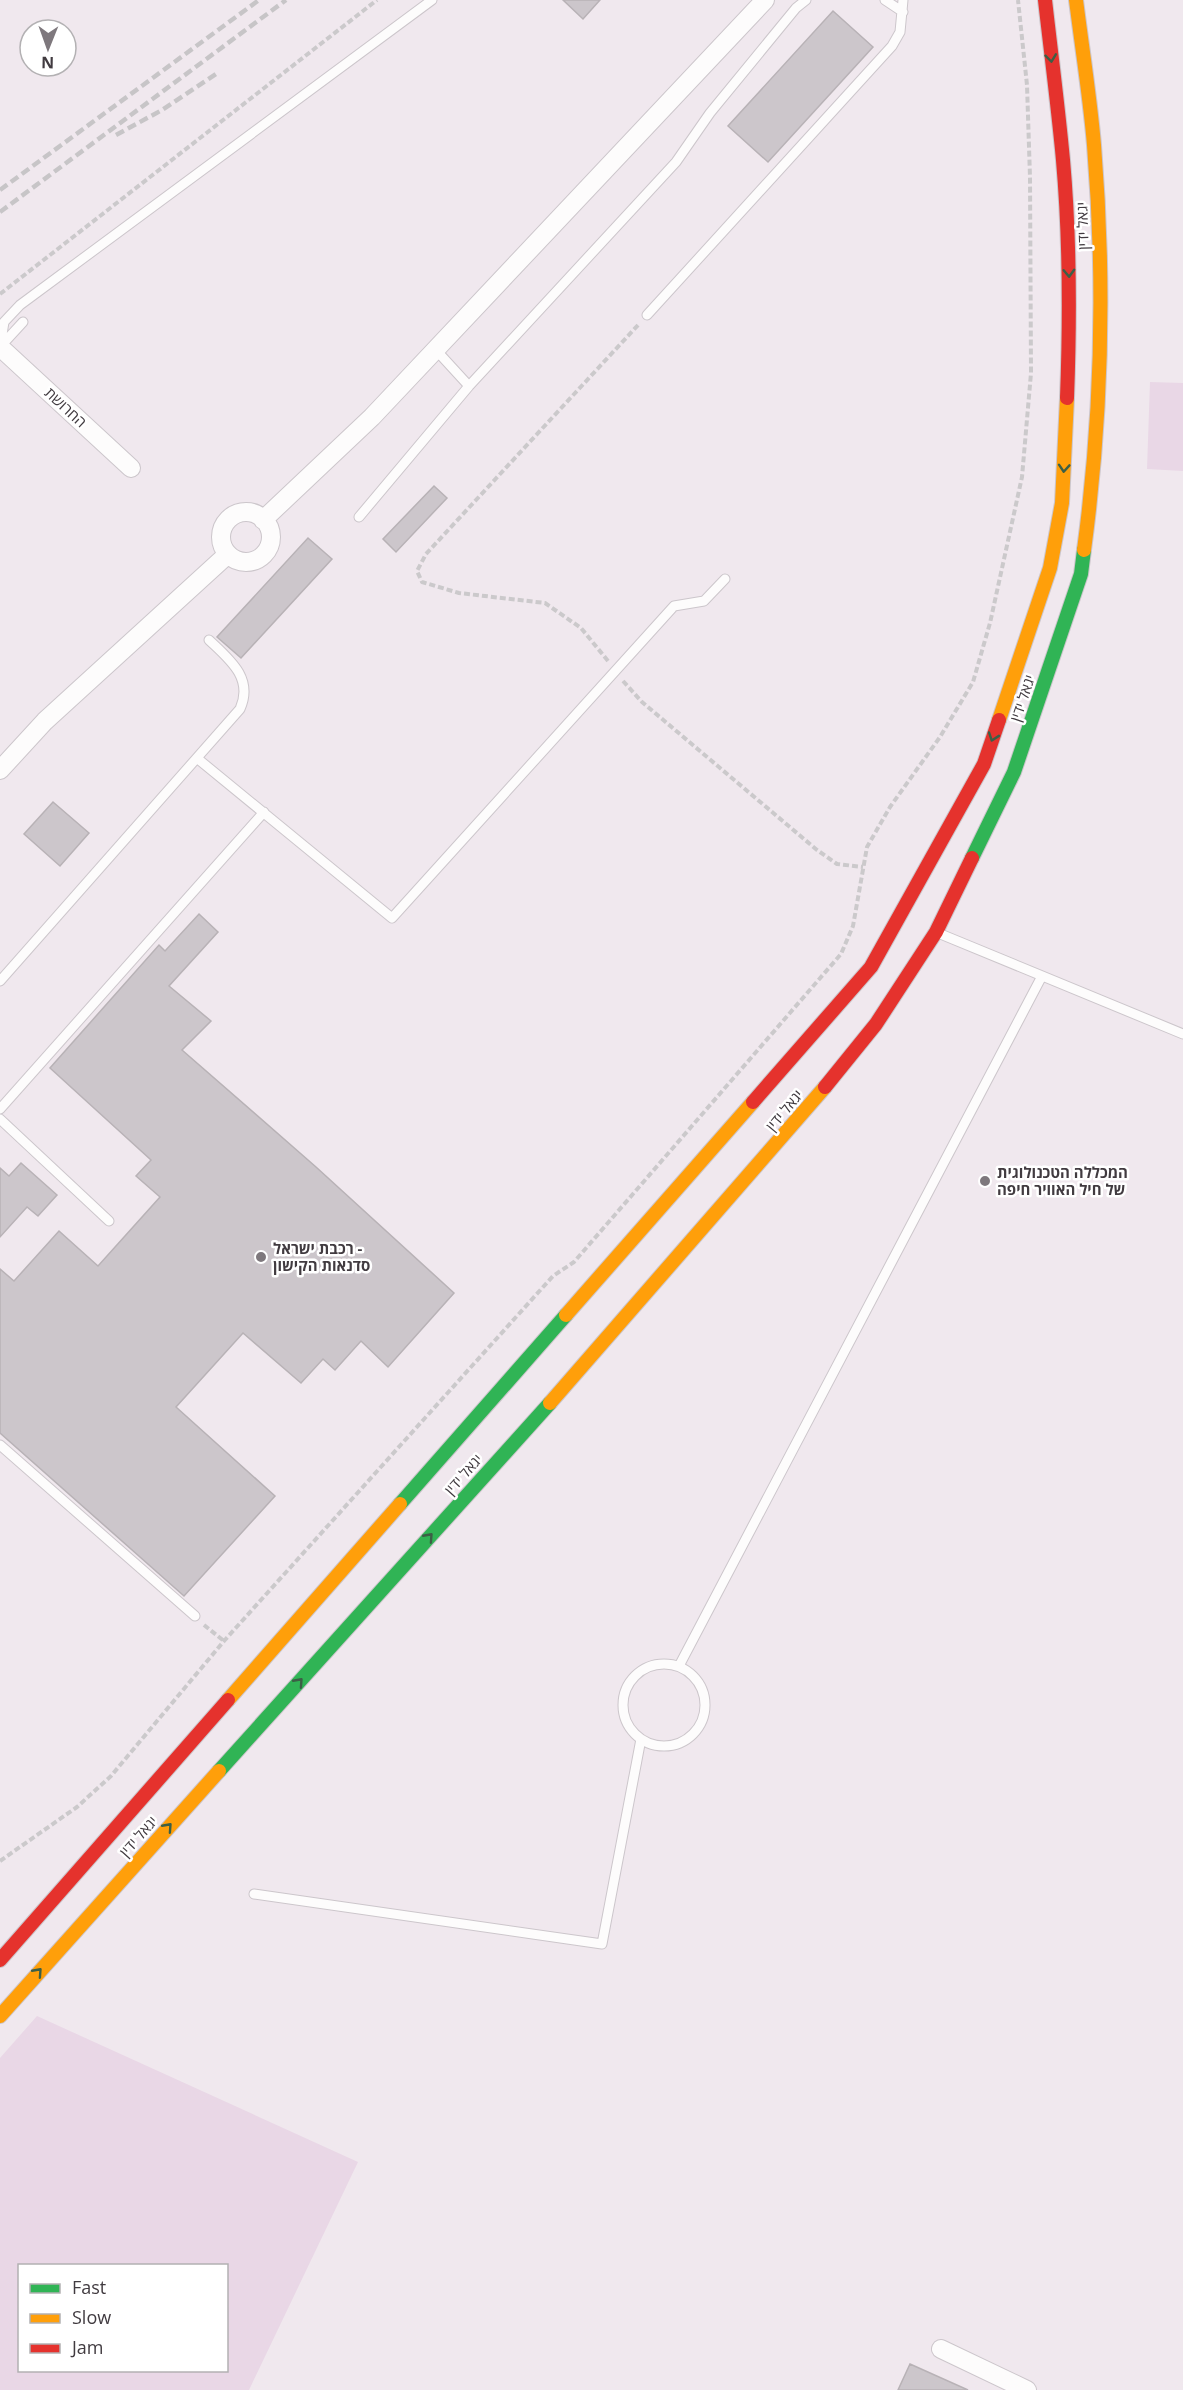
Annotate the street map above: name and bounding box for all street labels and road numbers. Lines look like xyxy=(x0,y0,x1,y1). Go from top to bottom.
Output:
street label: יגאל ידין xyxy=(1071,202,1093,250)
street label: החרושת xyxy=(41,383,91,431)
street label: יגאל ידין xyxy=(1005,672,1039,724)
street label: יגאל ידין xyxy=(761,1085,807,1135)
street label: יגאל ידין xyxy=(439,1449,487,1499)
street label: יגאל ידין xyxy=(114,1811,162,1861)

